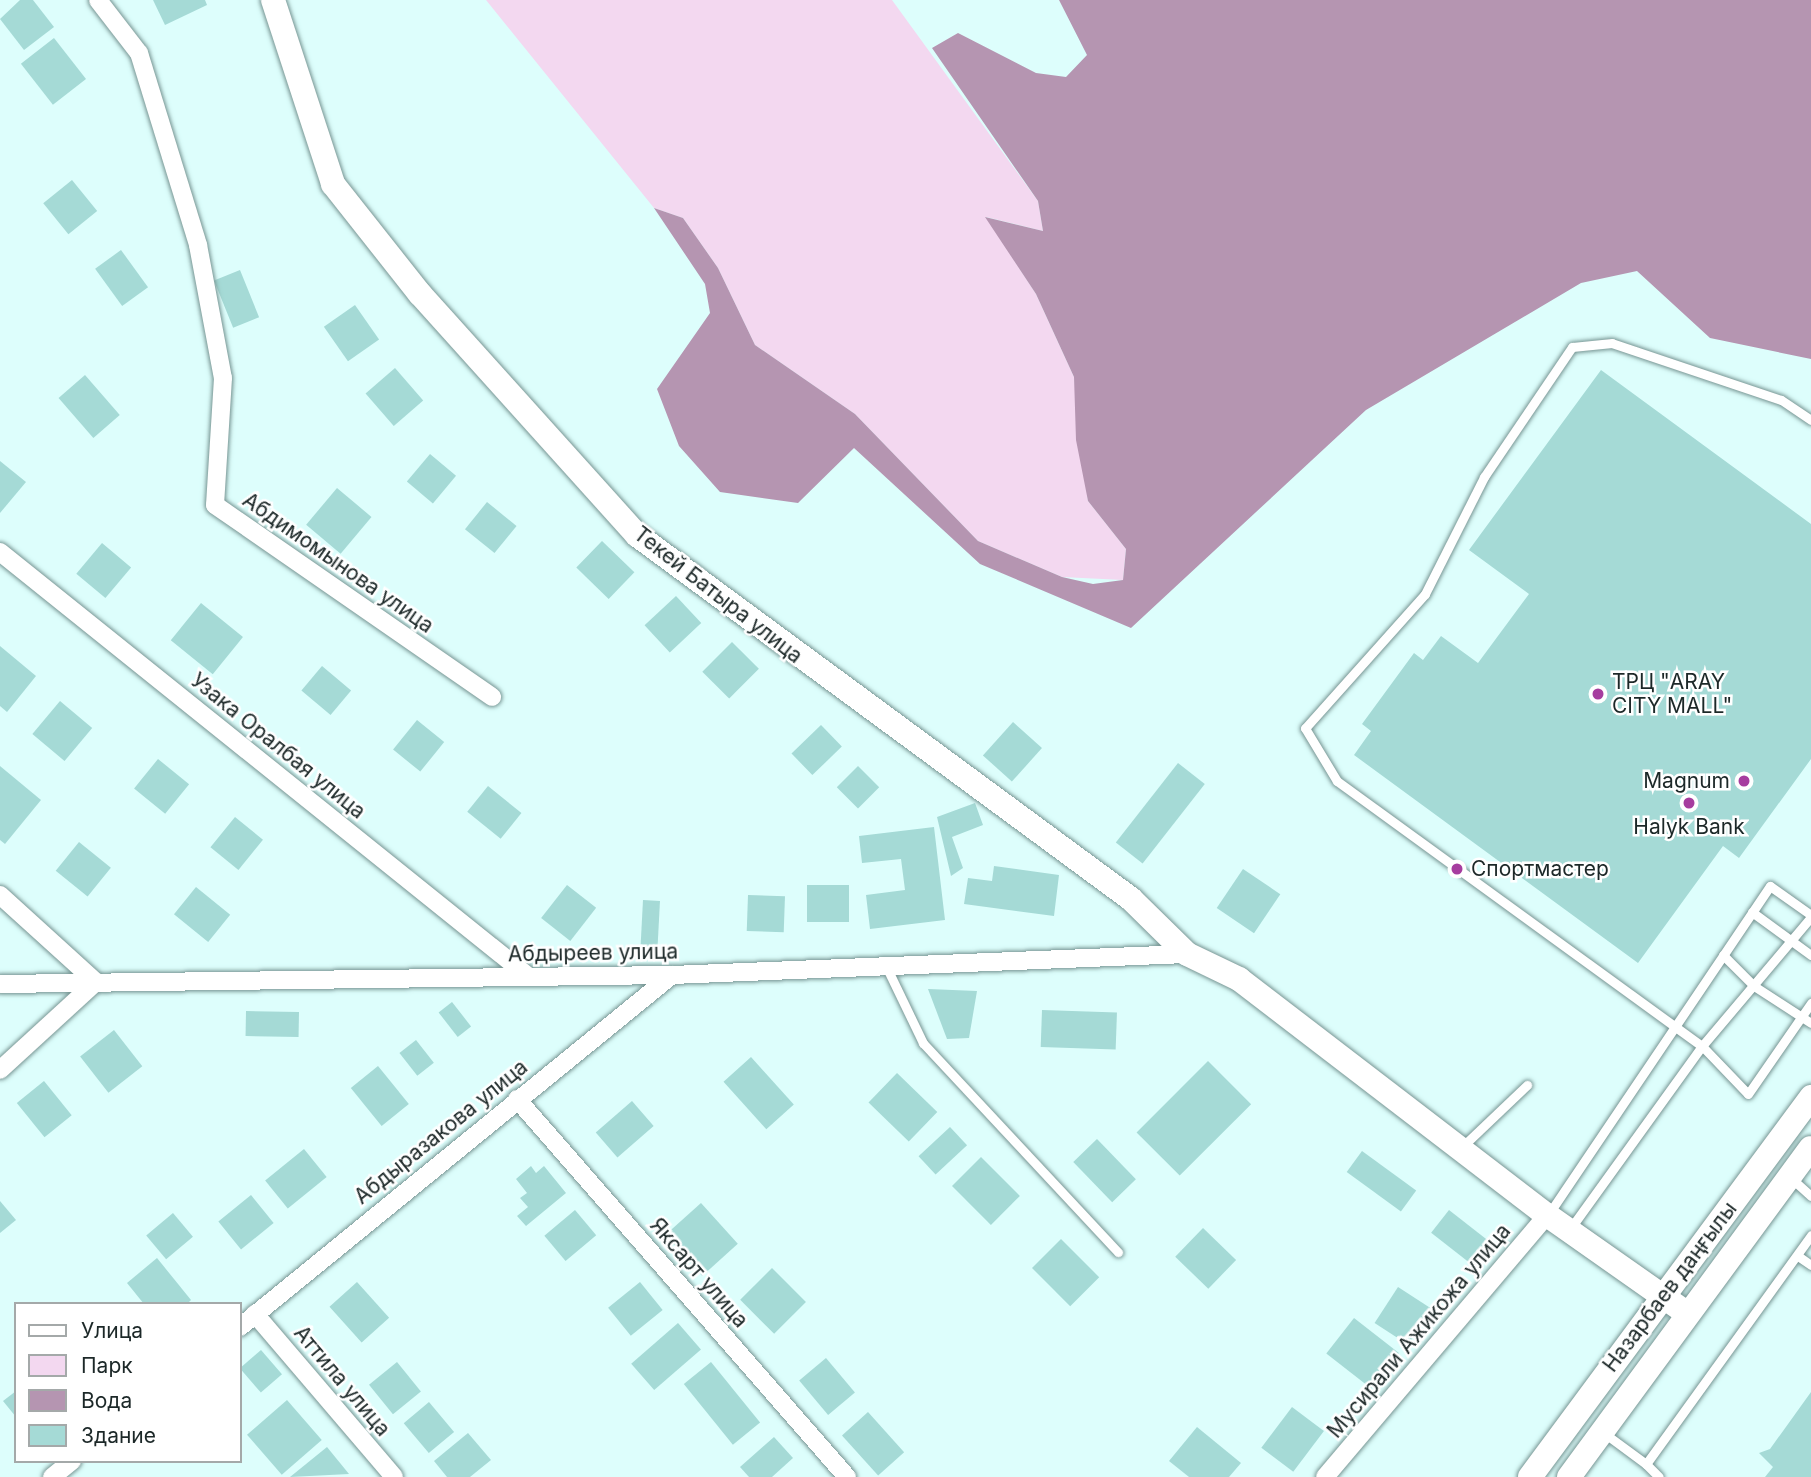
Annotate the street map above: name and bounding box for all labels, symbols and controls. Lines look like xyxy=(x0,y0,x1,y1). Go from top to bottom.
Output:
street label: Абдимомынова улица xyxy=(238,488,438,638)
street label: Текей Батыра улица xyxy=(629,521,807,669)
street label: Узака Оралбая улица xyxy=(186,668,370,824)
place label: ТРЦ "ARAY CITY MALL" xyxy=(1612,669,1732,719)
marker: ТРЦ "ARAY CITY MALL" xyxy=(1590,686,1606,702)
place label: Magnum xyxy=(1643,768,1730,794)
marker: Magnum xyxy=(1736,773,1752,789)
marker: Halyk Bank xyxy=(1681,795,1697,811)
place label: Halyk Bank xyxy=(1633,814,1745,840)
place label: Спортмастер xyxy=(1471,856,1609,882)
marker: Спортмастер xyxy=(1449,861,1465,877)
street label: Абдыреев улица xyxy=(508,939,678,967)
street label: Абдыразакова улица xyxy=(349,1054,533,1210)
street label: Назарбаев даңғылы xyxy=(1598,1197,1742,1377)
street label: Яксарт улица xyxy=(645,1213,753,1333)
street label: Мусирали Ажикожа улица xyxy=(1322,1219,1516,1443)
legend xyxy=(14,1302,242,1463)
text: Улица xyxy=(81,1318,143,1343)
street label: Аттила улица xyxy=(289,1321,395,1441)
text: Парк xyxy=(81,1353,133,1378)
text: Вода xyxy=(81,1388,132,1413)
text: Здание xyxy=(81,1423,156,1448)

